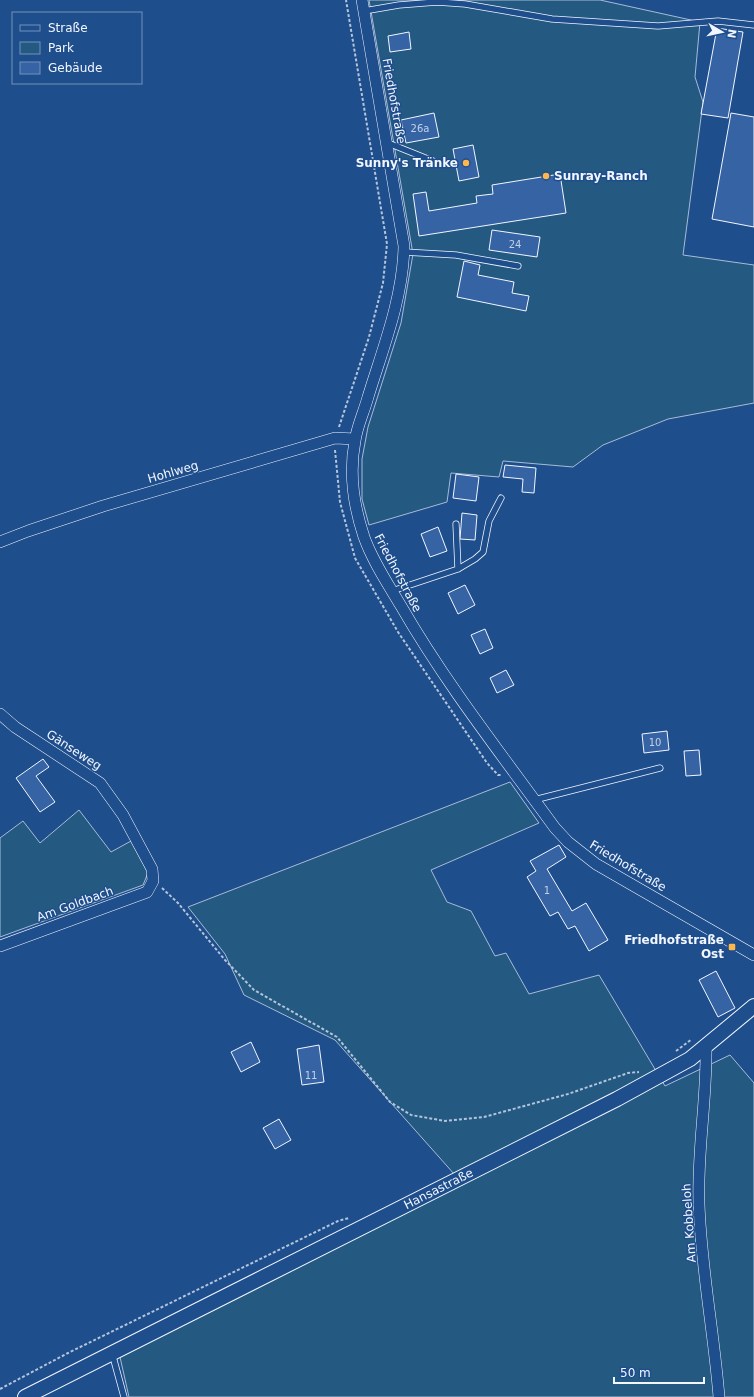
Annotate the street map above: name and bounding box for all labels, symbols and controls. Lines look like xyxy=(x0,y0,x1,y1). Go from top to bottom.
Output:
legend xyxy=(12,12,142,84)
north arrow xyxy=(702,12,742,52)
text: Straße xyxy=(48,21,88,35)
text: N xyxy=(724,28,739,39)
text: Park xyxy=(48,41,74,55)
street label: Friedhofstraße xyxy=(380,57,408,145)
text: Gebäude xyxy=(48,61,102,75)
house number: 26a xyxy=(411,123,429,134)
place label: Sunny's Tränke xyxy=(356,156,458,170)
marker: Sunny's Tränke xyxy=(461,158,471,168)
place label: Sunray-Ranch xyxy=(554,169,648,183)
marker: Sunray-Ranch xyxy=(541,171,551,181)
house number: 24 xyxy=(509,239,521,250)
street label: Hohlweg xyxy=(146,458,200,486)
street label: Friedhofstraße xyxy=(371,531,425,615)
street label: Gänseweg xyxy=(44,727,104,773)
house number: 10 xyxy=(649,737,661,748)
street label: Friedhofstraße xyxy=(587,838,669,894)
street label: Am Goldbach xyxy=(35,884,115,924)
house number: 1 xyxy=(544,885,550,896)
place label: Friedhofstraße Ost xyxy=(624,933,724,961)
marker: Friedhofstraße Ost xyxy=(727,942,737,952)
house number: 11 xyxy=(305,1070,317,1081)
street label: Hansastraße xyxy=(402,1166,476,1212)
street label: Am Kobbeloh xyxy=(679,1183,699,1263)
scale bar xyxy=(614,1359,704,1385)
text: 50 m xyxy=(620,1366,651,1380)

